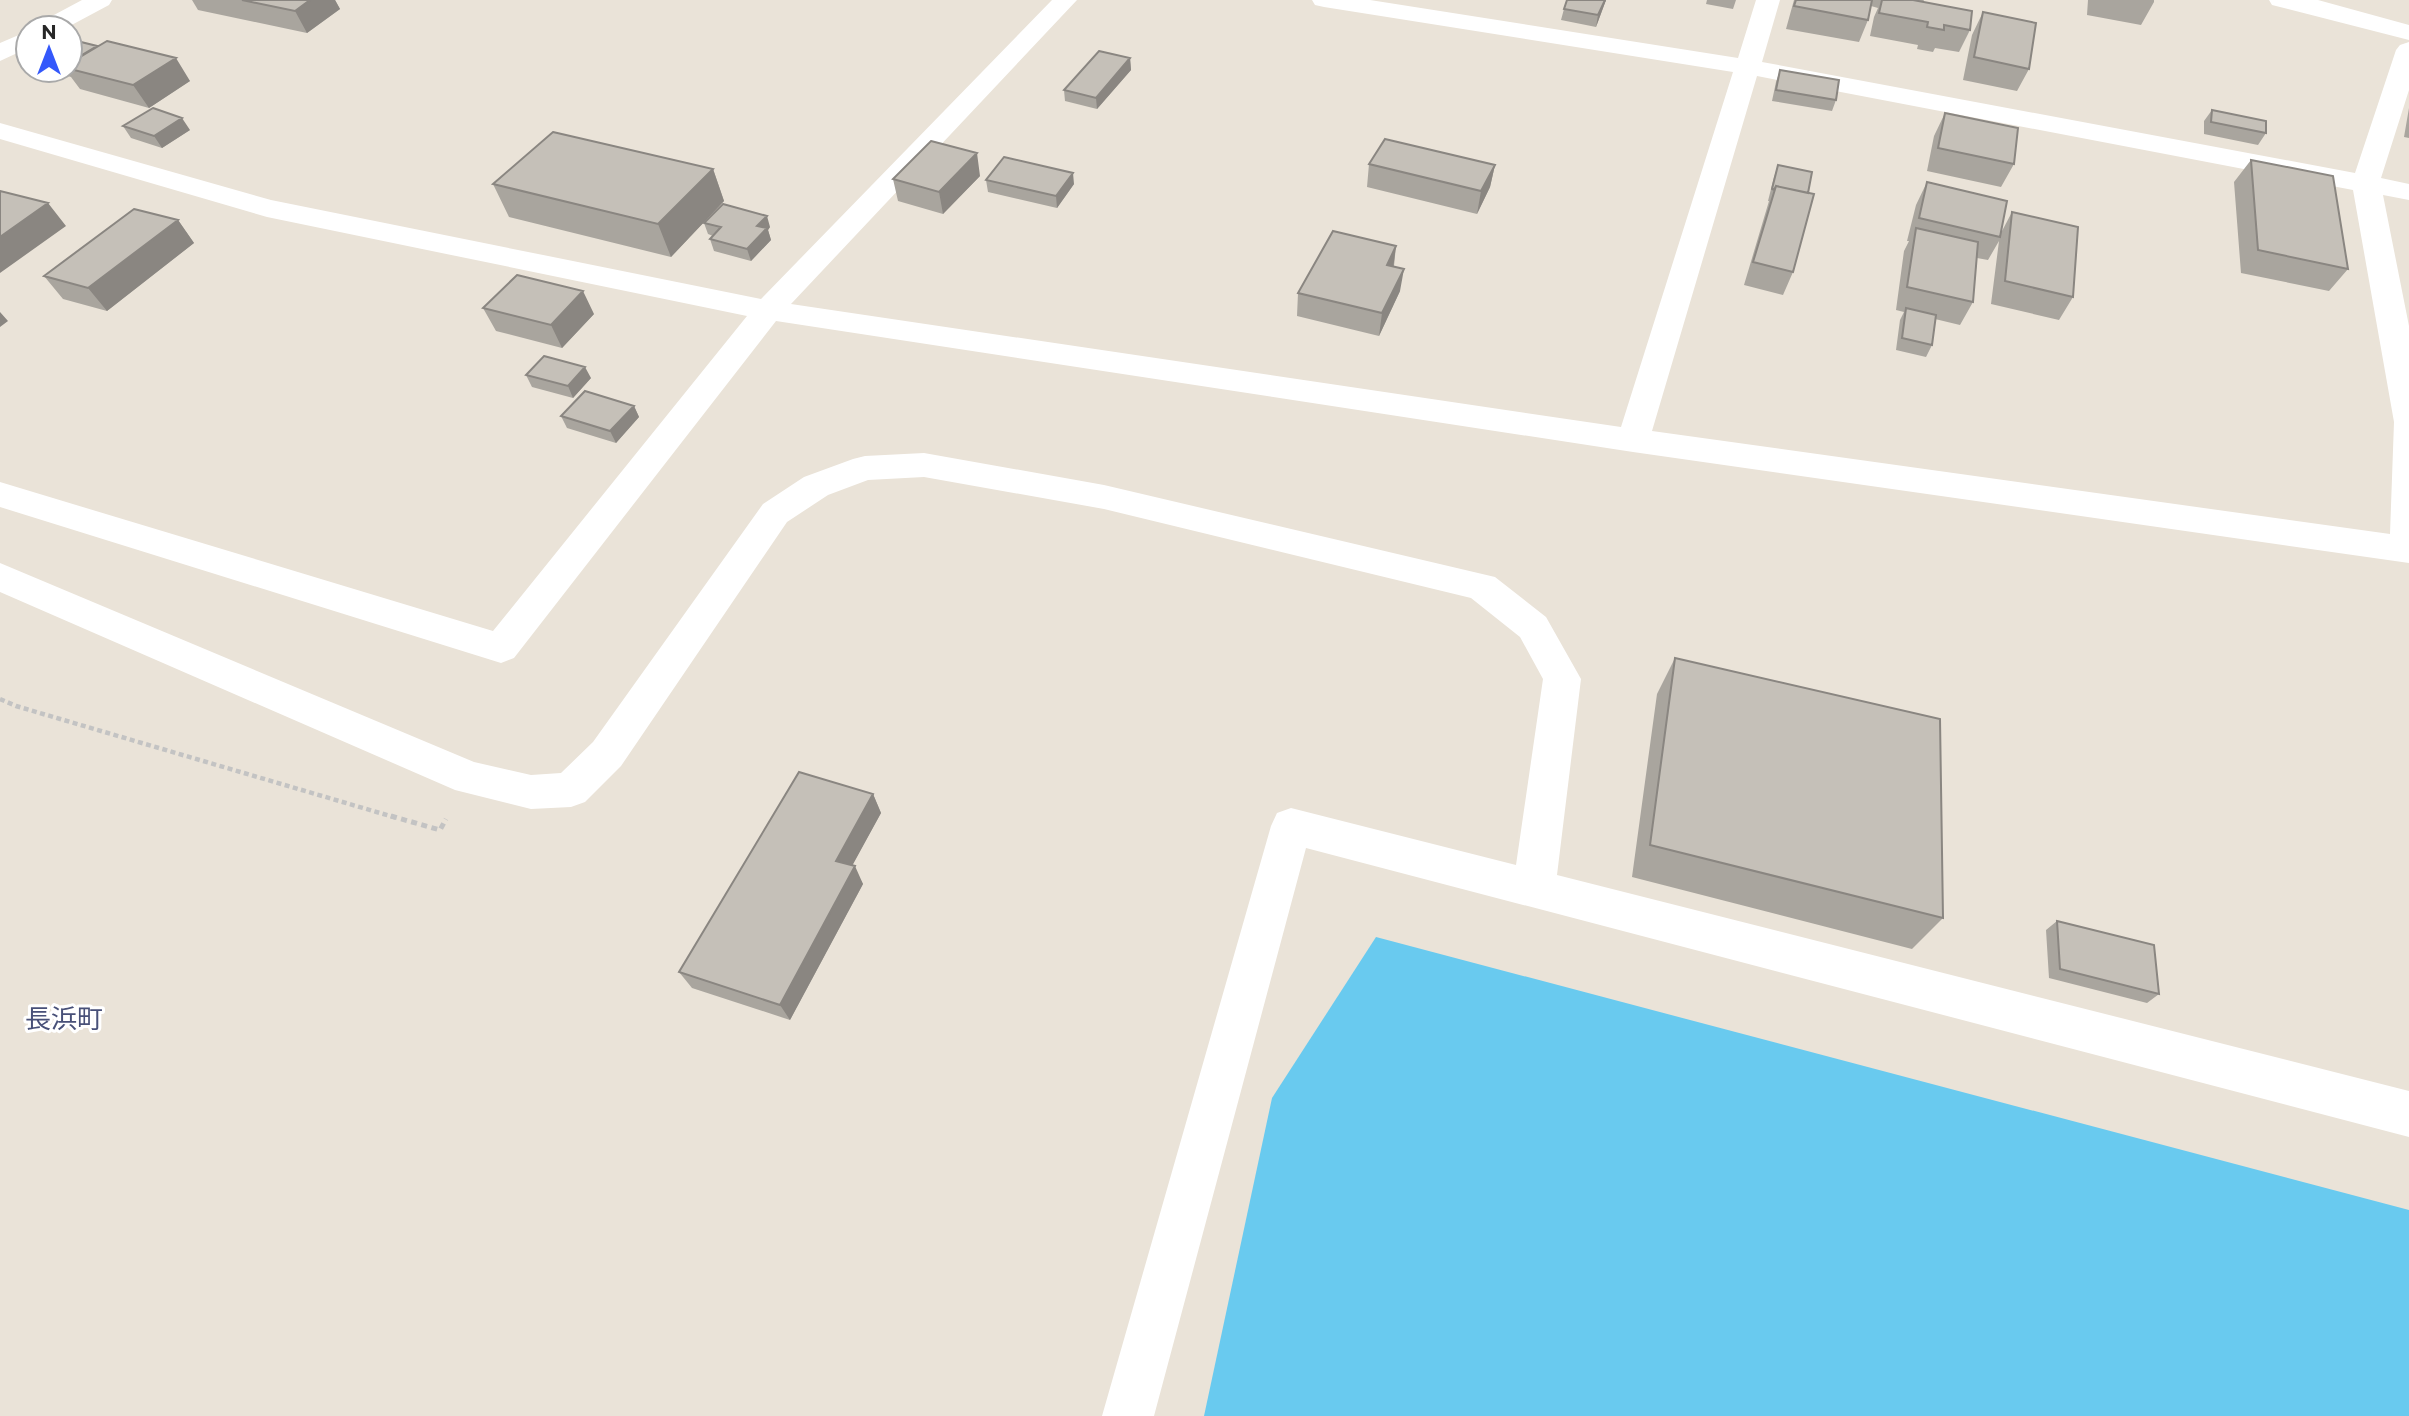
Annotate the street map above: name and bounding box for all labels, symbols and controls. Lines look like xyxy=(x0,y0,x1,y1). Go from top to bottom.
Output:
north arrow xyxy=(14,14,84,84)
text: N xyxy=(41,21,57,44)
district label: 長浜町 xyxy=(25,1003,103,1035)

